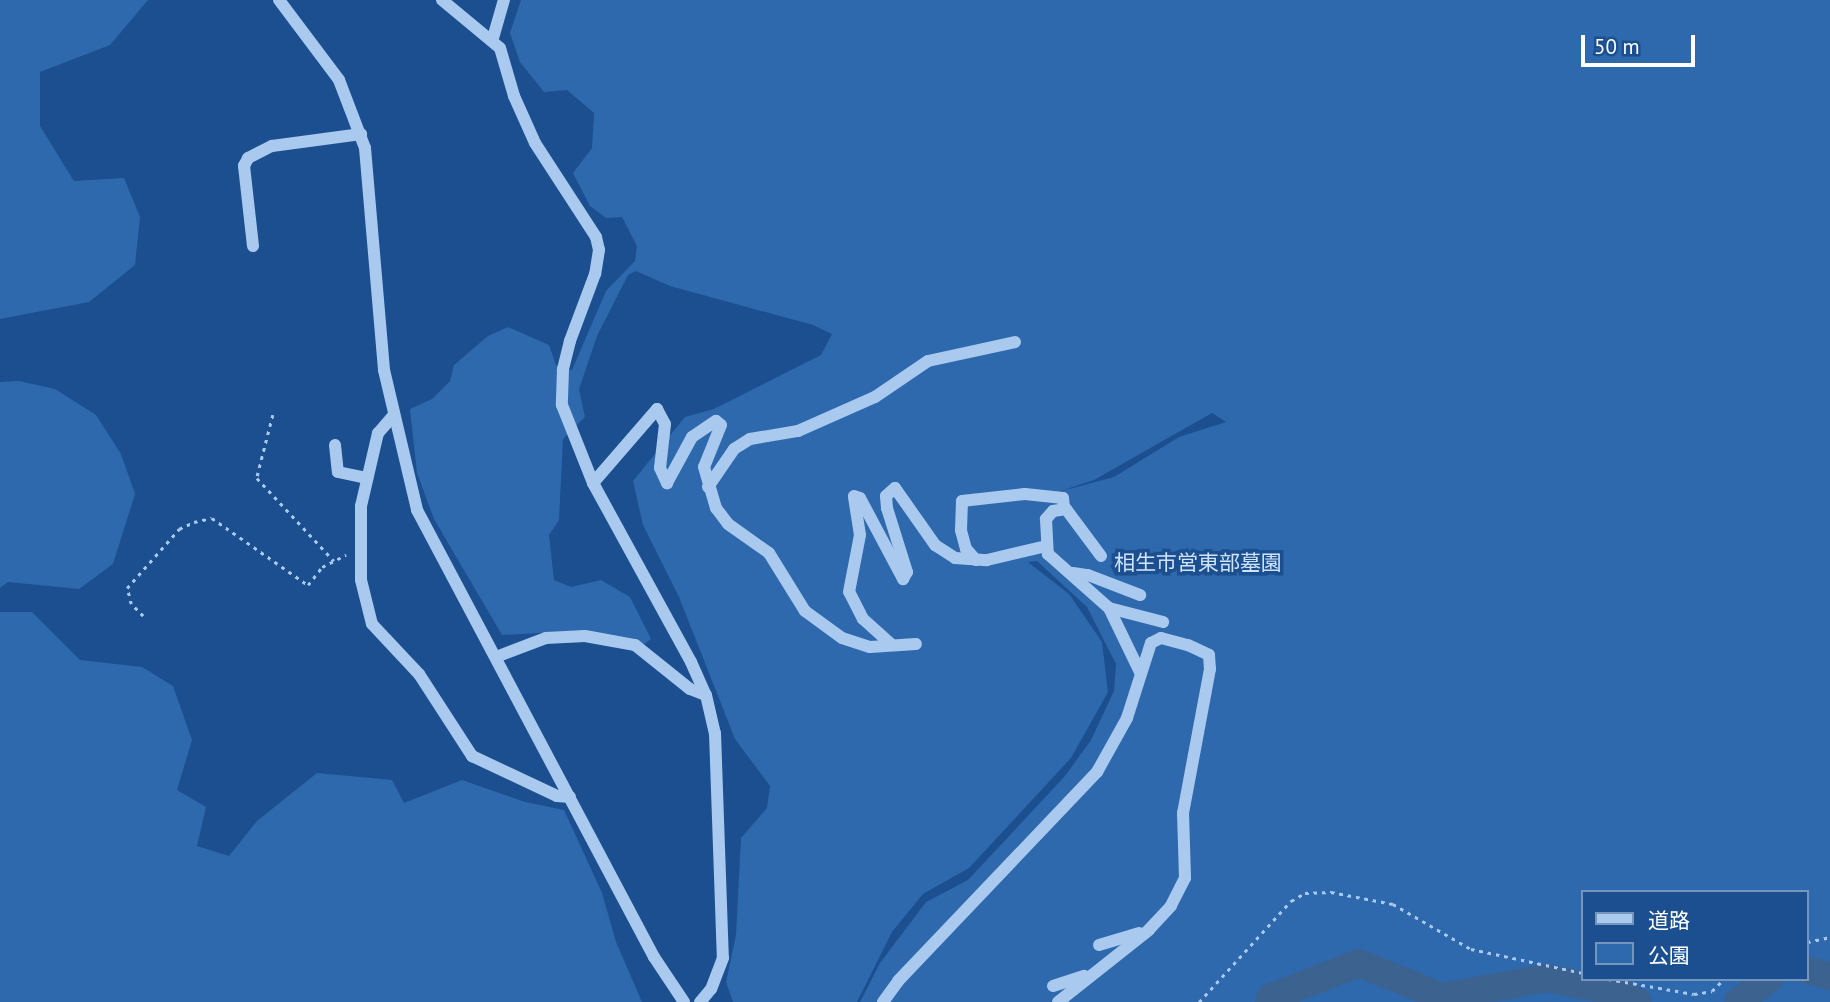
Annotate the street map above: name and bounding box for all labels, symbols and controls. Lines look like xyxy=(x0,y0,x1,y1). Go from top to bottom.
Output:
scale bar xyxy=(1585,21,1699,65)
text: 50 m xyxy=(1594,33,1640,60)
park label: 相生市営東部墓園 xyxy=(1114,550,1282,576)
legend xyxy=(1582,890,1809,981)
text: 道路 xyxy=(1648,907,1690,934)
text: 公園 xyxy=(1648,942,1690,969)

